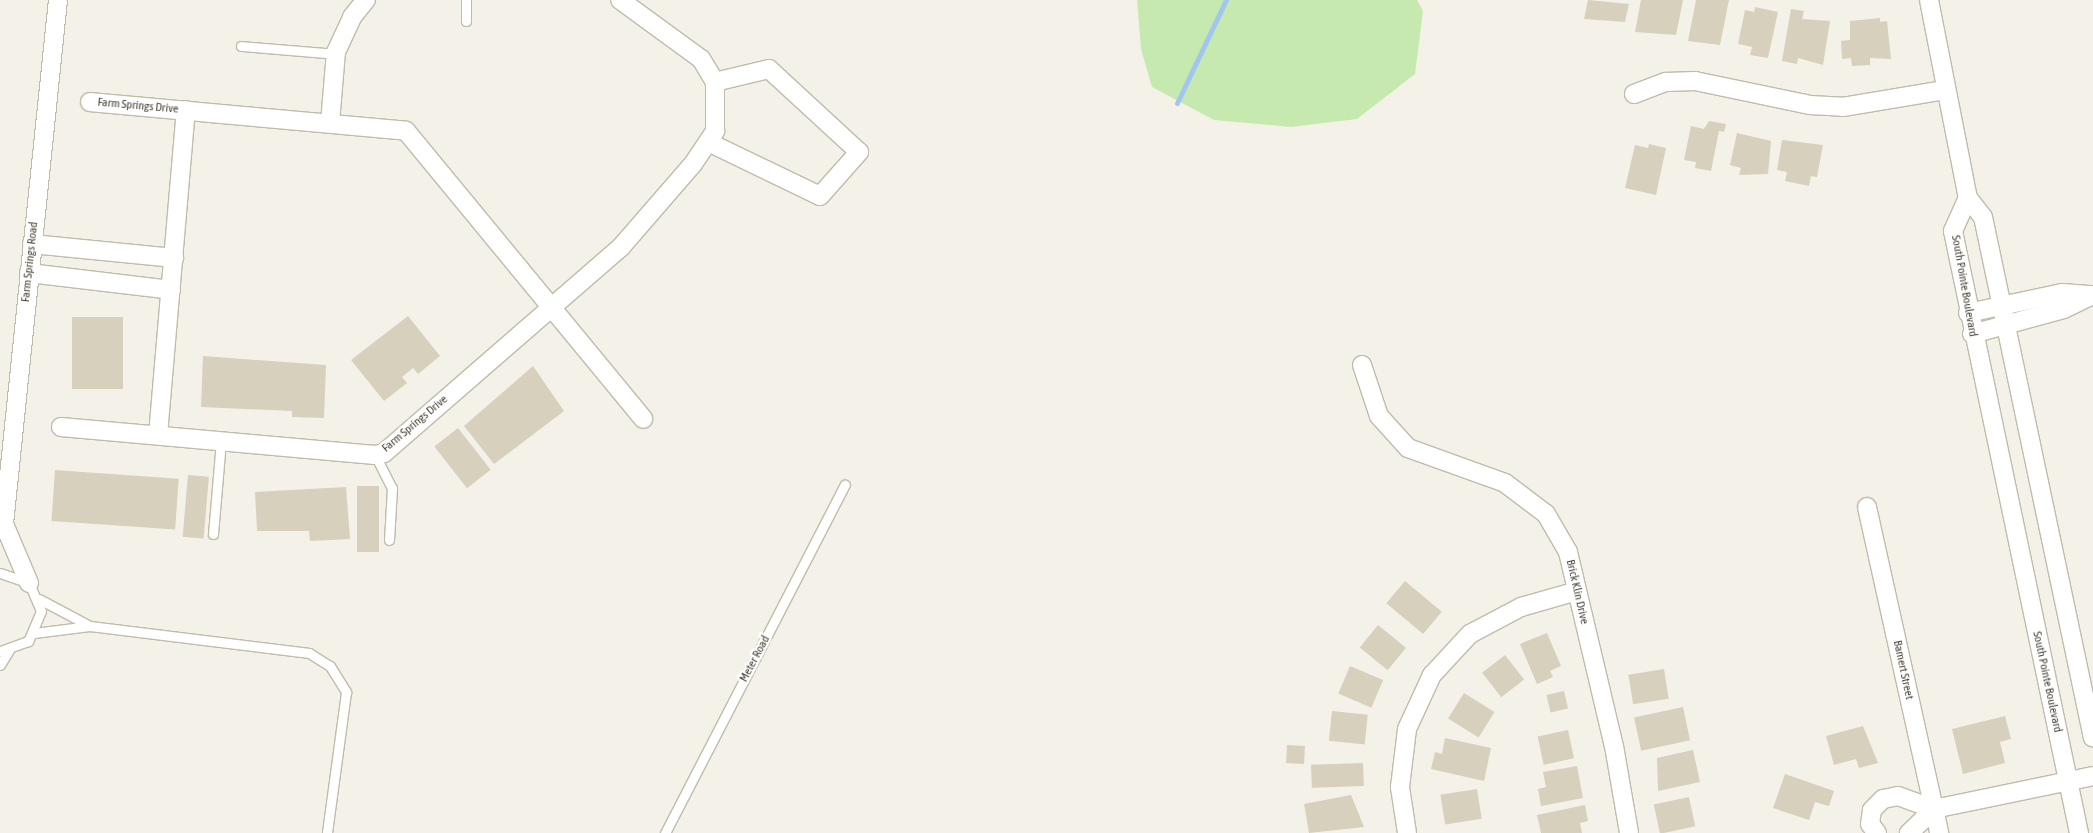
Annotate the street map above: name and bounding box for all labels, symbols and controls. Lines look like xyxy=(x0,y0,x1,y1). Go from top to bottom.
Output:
street label: Farm Springs Drive xyxy=(97,95,179,117)
street label: Farm Springs Road xyxy=(19,221,41,303)
street label: South Pointe Boulevard xyxy=(1948,234,1980,338)
street label: Farm Springs Drive xyxy=(379,392,451,456)
street label: Brick Klin Drive xyxy=(1563,558,1591,626)
street label: South Pointe Boulevard xyxy=(2029,630,2065,734)
street label: Meter Road xyxy=(737,633,773,685)
street label: Bamert Street xyxy=(1890,639,1916,701)

